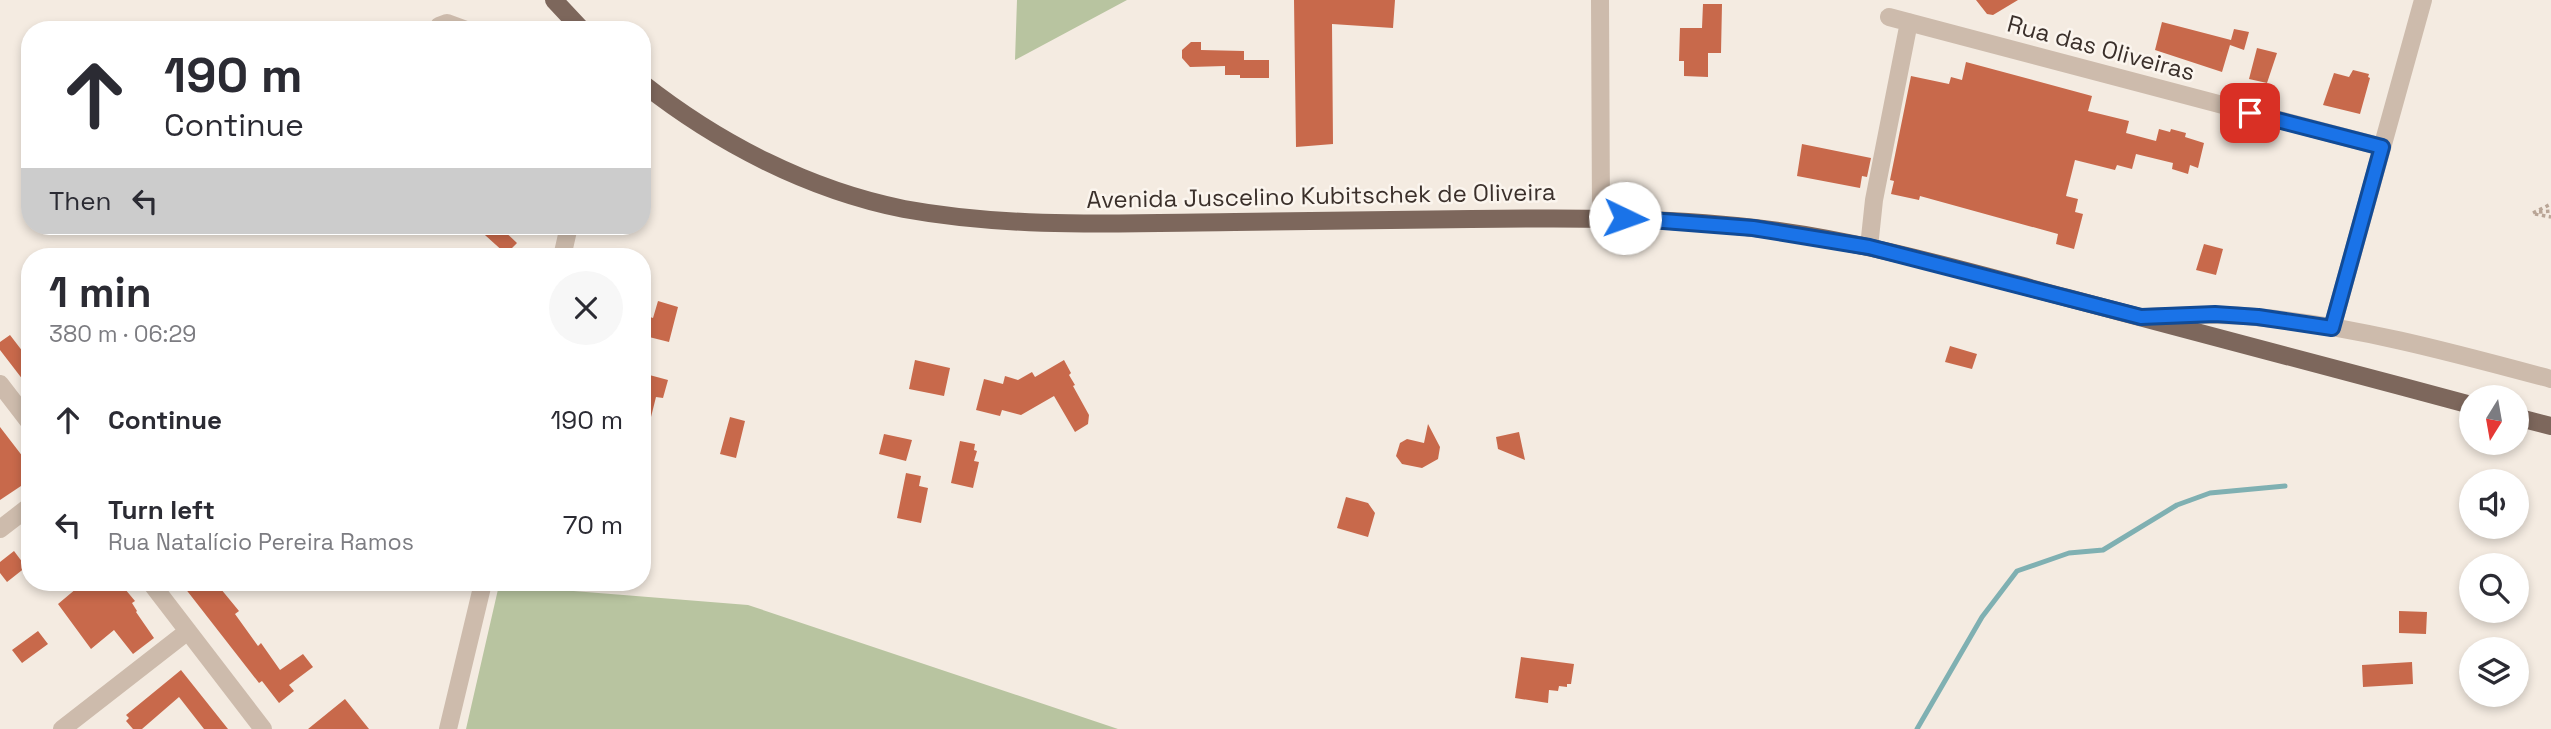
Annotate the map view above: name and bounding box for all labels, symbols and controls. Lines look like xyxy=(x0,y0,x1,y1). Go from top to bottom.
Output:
street label: Rua das Oliveiras xyxy=(2004,8,2198,87)
text: 190 m xyxy=(164,44,302,106)
icon: ahead xyxy=(49,49,140,140)
pin xyxy=(2220,83,2280,143)
icon: arrive xyxy=(2231,94,2269,132)
text: Continue xyxy=(164,105,304,145)
street label: Avenida Juscelino Kubitschek de Oliveira xyxy=(1086,176,1556,215)
position arrow xyxy=(1588,181,1662,255)
icon: left xyxy=(126,182,164,220)
text: Then xyxy=(49,184,112,218)
text: 1 min xyxy=(49,266,152,319)
button: close xyxy=(549,271,623,345)
text: 380 m · 06:29 xyxy=(49,319,196,349)
north arrow xyxy=(2459,385,2529,455)
map controls xyxy=(2459,385,2529,707)
icon: ahead xyxy=(49,401,87,439)
text: Continue xyxy=(108,403,222,437)
text: 190 m xyxy=(551,403,623,437)
button: sound xyxy=(2459,469,2529,539)
text: Turn left xyxy=(108,493,215,527)
icon: left xyxy=(49,506,87,544)
text: 70 m xyxy=(563,508,623,542)
text: Rua Natalício Pereira Ramos xyxy=(108,527,414,557)
button: search xyxy=(2459,553,2529,623)
button: layers xyxy=(2459,637,2529,707)

